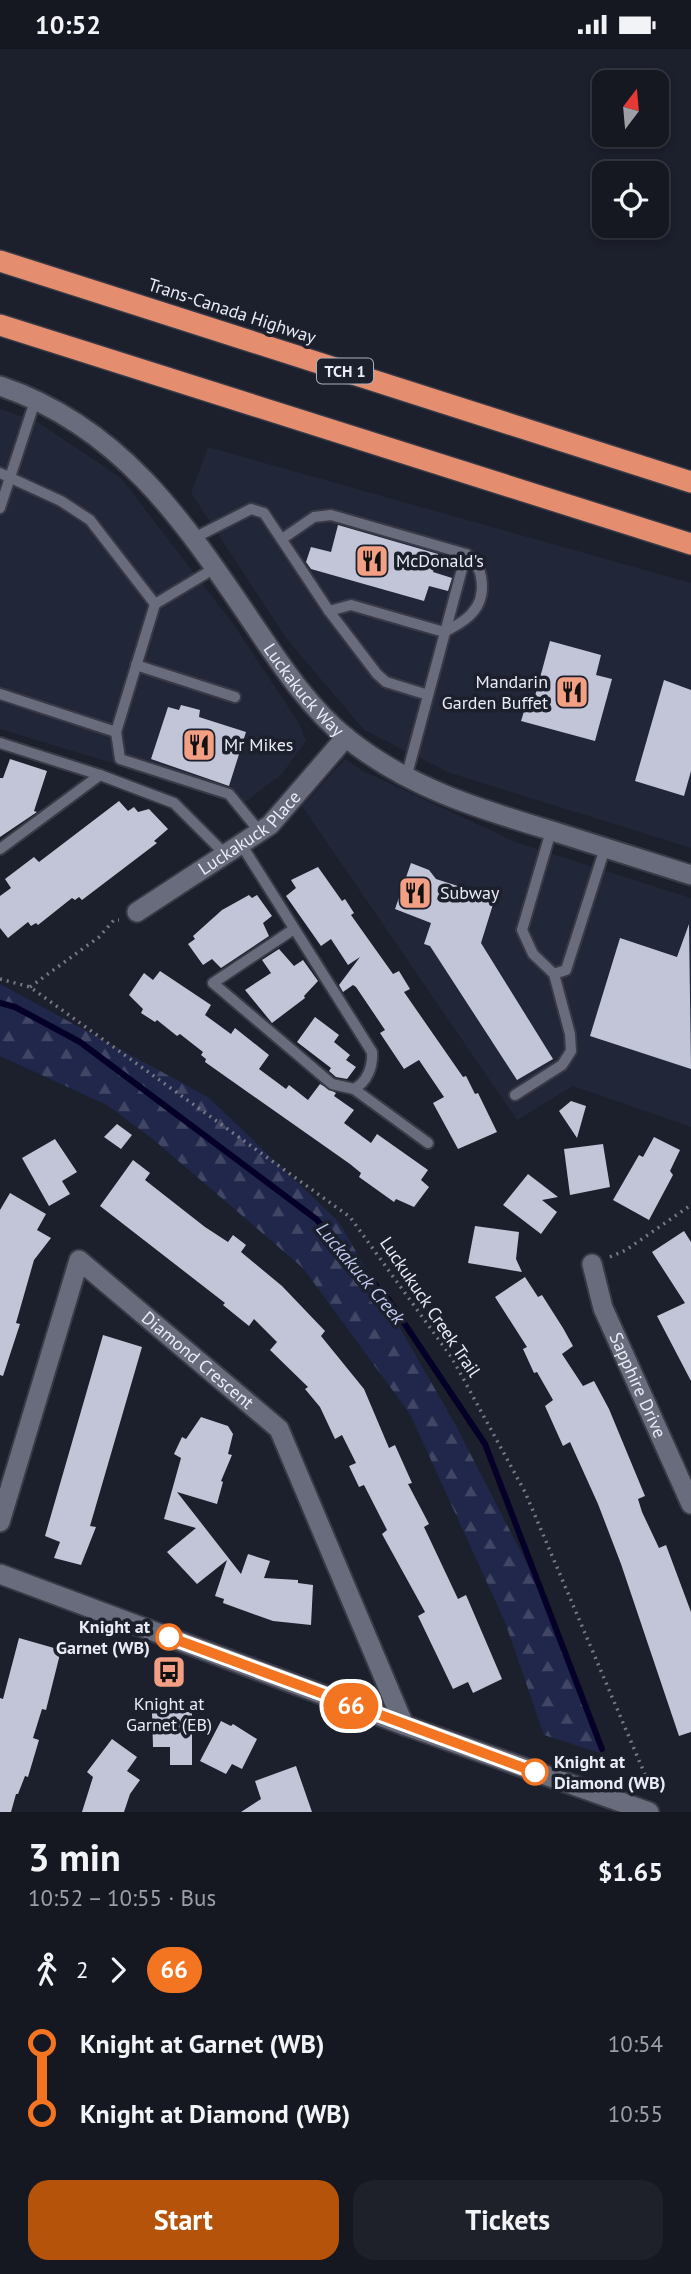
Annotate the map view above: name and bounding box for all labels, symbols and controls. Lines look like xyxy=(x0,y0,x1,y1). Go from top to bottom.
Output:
text: 10:52 xyxy=(35,8,101,41)
north arrow xyxy=(592,70,668,147)
map controls xyxy=(592,70,669,238)
button: locate xyxy=(592,161,669,238)
street label: Trans-Canada Highway xyxy=(145,273,320,349)
road number: TCH 1 xyxy=(317,359,373,383)
restaurant icon: McDonald's xyxy=(353,542,391,580)
place label: McDonald's xyxy=(396,549,484,572)
street label: Luckakuck Way xyxy=(259,639,350,742)
place label: Mandarin Garden Buffet xyxy=(442,670,548,714)
restaurant icon: Mandarin Garden Buffet xyxy=(553,673,591,711)
restaurant icon: Mr Mikes xyxy=(180,726,218,764)
place label: Mr Mikes xyxy=(224,733,293,756)
street label: Luckakuck Place xyxy=(194,786,305,880)
restaurant icon: Subway xyxy=(396,874,434,912)
place label: Subway xyxy=(440,881,500,904)
water label: Luckakuck Creek xyxy=(311,1217,412,1330)
street label: Luckukuck Creek Trail xyxy=(375,1232,486,1382)
street label: Diamond Crescent xyxy=(137,1306,259,1414)
street label: Sapphire Drive xyxy=(604,1329,672,1441)
place label: Knight at Garnet (WB) xyxy=(56,1615,151,1659)
marker: Knight at Garnet (WB) xyxy=(156,1624,182,1650)
bus stop icon: Knight at Garnet (EB) xyxy=(150,1653,188,1691)
line badge: 66 xyxy=(320,1683,382,1729)
text: 66 xyxy=(337,1690,365,1721)
place label: Knight at Garnet (EB) xyxy=(126,1692,212,1736)
place label: Knight at Diamond (WB) xyxy=(554,1750,666,1794)
marker: Knight at Diamond (WB) xyxy=(522,1759,548,1785)
text: 3 min xyxy=(28,1832,121,1881)
text: $1.65 xyxy=(598,1855,663,1888)
text: 10:52 – 10:55 · Bus xyxy=(28,1883,216,1912)
icon: walk xyxy=(28,1951,66,1989)
icon: forward xyxy=(99,1951,137,1989)
text: 66 xyxy=(161,1954,188,1985)
text: 2 xyxy=(76,1955,89,1984)
text: Knight at Garnet (WB) xyxy=(80,2027,324,2060)
text: 10:54 xyxy=(608,2029,663,2058)
text: Knight at Diamond (WB) xyxy=(80,2097,350,2130)
text: 10:55 xyxy=(608,2099,663,2128)
button: Start xyxy=(28,2180,339,2260)
button: Tickets xyxy=(353,2180,663,2260)

